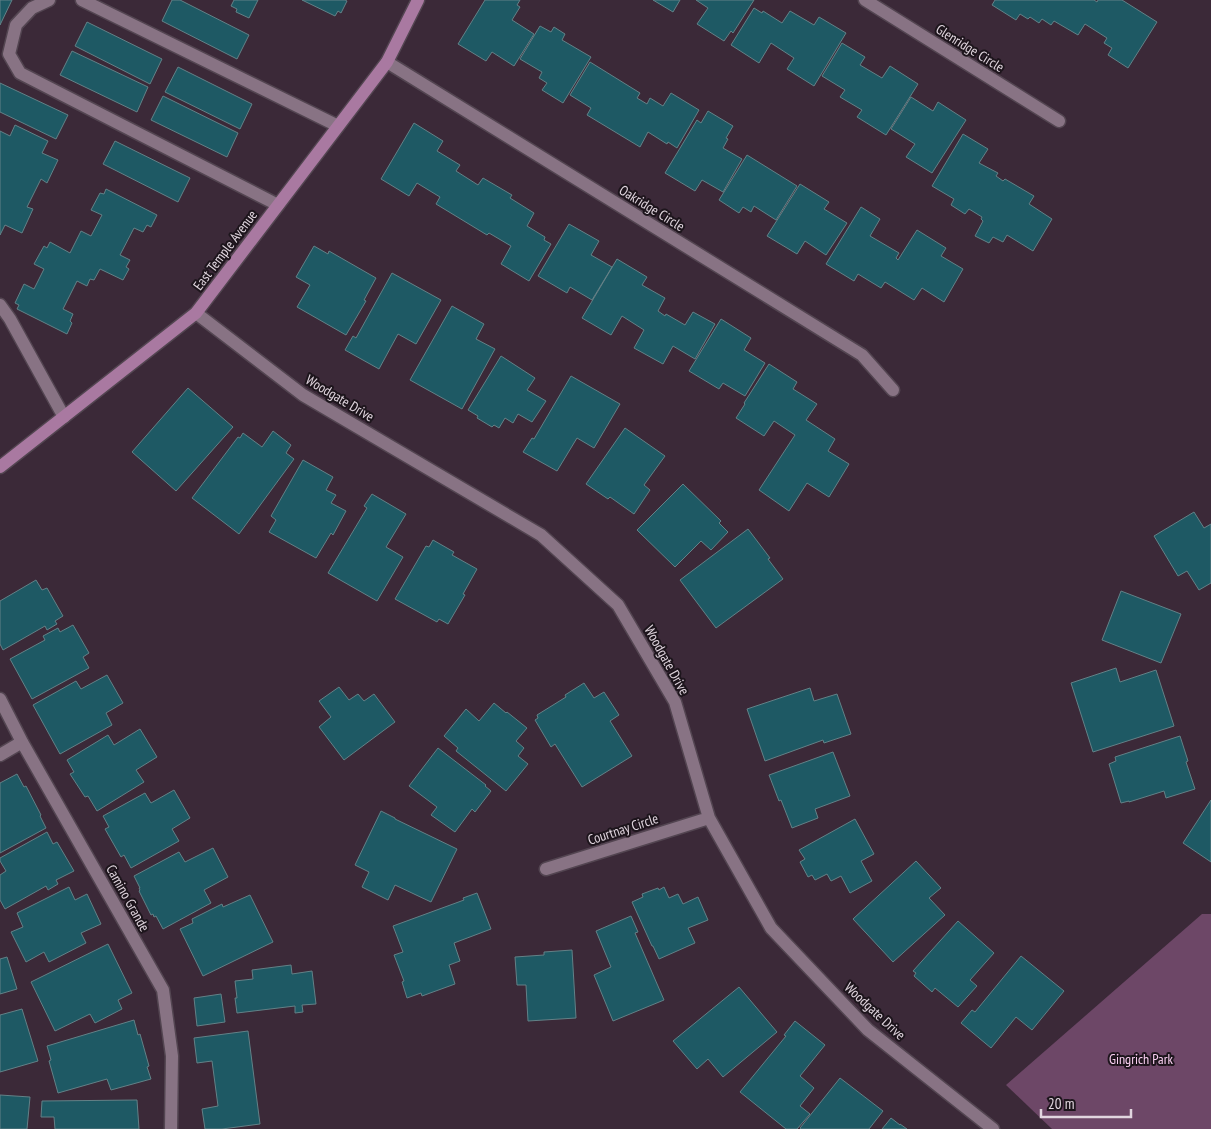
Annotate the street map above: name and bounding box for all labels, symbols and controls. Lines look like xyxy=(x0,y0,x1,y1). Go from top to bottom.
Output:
street label: Glenridge Circle xyxy=(933,20,1008,76)
street label: Oakridge Circle xyxy=(616,181,688,235)
street label: East Temple Avenue xyxy=(189,206,261,294)
street label: Woodgate Drive xyxy=(303,371,378,426)
street label: Woodgate Drive xyxy=(641,622,694,698)
street label: Courtnay Circle xyxy=(585,809,661,849)
street label: Camino Grande xyxy=(102,862,154,935)
street label: Woodgate Drive xyxy=(841,978,909,1044)
park label: Gingrich Park xyxy=(1109,1050,1174,1068)
scale bar xyxy=(1041,1086,1131,1118)
text: 20 m xyxy=(1048,1094,1074,1113)

